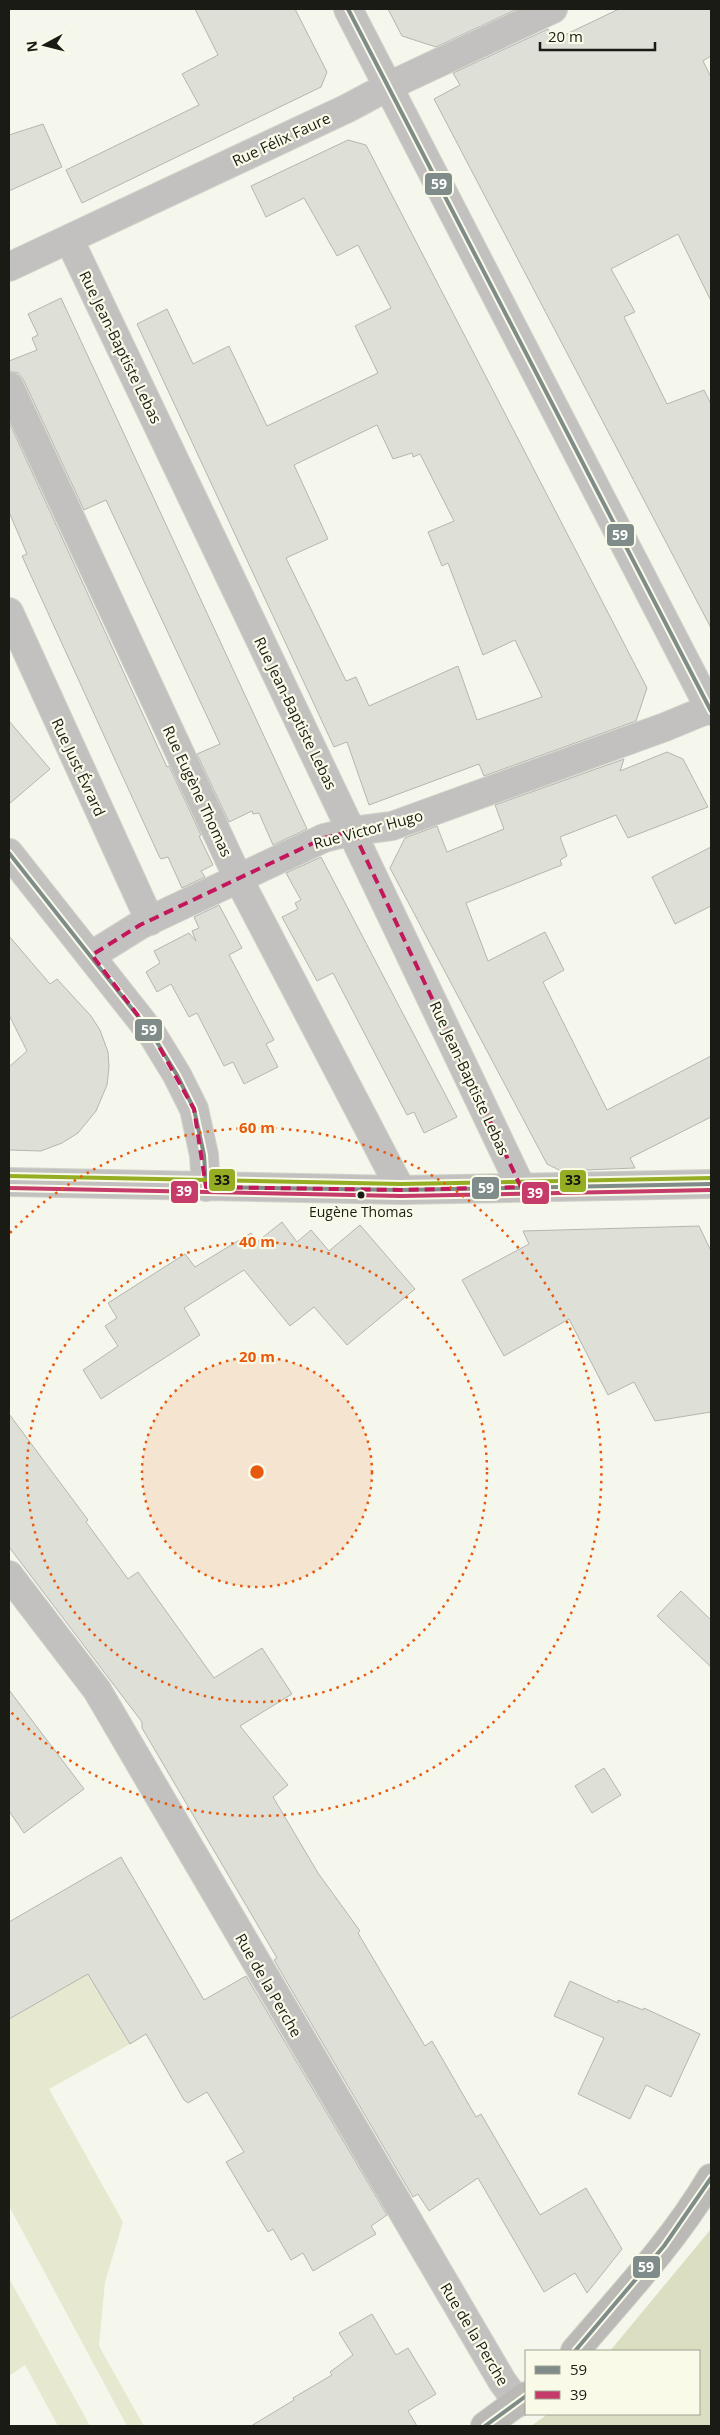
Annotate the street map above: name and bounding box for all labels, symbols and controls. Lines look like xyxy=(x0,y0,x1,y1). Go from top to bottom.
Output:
north arrow xyxy=(20,20,70,70)
scale bar xyxy=(540,20,655,52)
text: 20 m xyxy=(548,26,583,46)
text: N xyxy=(21,40,42,53)
street label: Rue Félix Faure xyxy=(229,108,333,170)
line badge: 59 xyxy=(424,172,453,196)
text: 59 xyxy=(431,174,447,193)
street label: Rue Jean-Baptiste Lebas xyxy=(75,267,167,427)
line badge: 59 xyxy=(606,523,635,547)
text: 59 xyxy=(612,525,628,544)
street label: Rue Jean-Baptiste Lebas xyxy=(250,633,342,793)
street label: Rue Just Évrard xyxy=(48,715,110,819)
street label: Rue Eugène Thomas xyxy=(159,722,237,860)
street label: Rue Victor Hugo xyxy=(311,805,425,853)
street label: Rue Jean-Baptiste Lebas xyxy=(426,998,514,1158)
line badge: 59 xyxy=(134,1018,163,1042)
text: 59 xyxy=(141,1020,157,1039)
text: 60 m xyxy=(239,1117,275,1137)
line badge: 33 xyxy=(208,1168,236,1192)
line badge: 33 xyxy=(559,1169,587,1193)
text: 33 xyxy=(214,1170,230,1189)
text: 33 xyxy=(565,1170,581,1189)
line badge: 59 xyxy=(471,1176,500,1200)
text: 59 xyxy=(478,1178,494,1197)
line badge: 39 xyxy=(170,1180,199,1204)
text: 39 xyxy=(176,1181,192,1200)
line badge: 39 xyxy=(521,1181,550,1205)
text: 39 xyxy=(527,1183,543,1202)
marker: Eugène Thomas xyxy=(356,1190,366,1200)
place label: Eugène Thomas xyxy=(309,1202,413,1221)
text: 40 m xyxy=(239,1231,275,1251)
text: 20 m xyxy=(239,1346,275,1366)
centre of rings xyxy=(248,1463,266,1481)
street label: Rue de la Perche xyxy=(231,1929,307,2041)
line badge: 59 xyxy=(632,2255,661,2279)
text: 59 xyxy=(638,2257,654,2276)
street label: Rue de la Perche xyxy=(436,2279,514,2389)
legend xyxy=(525,2350,700,2415)
text: 59 xyxy=(570,2359,587,2379)
text: 39 xyxy=(570,2384,587,2404)

